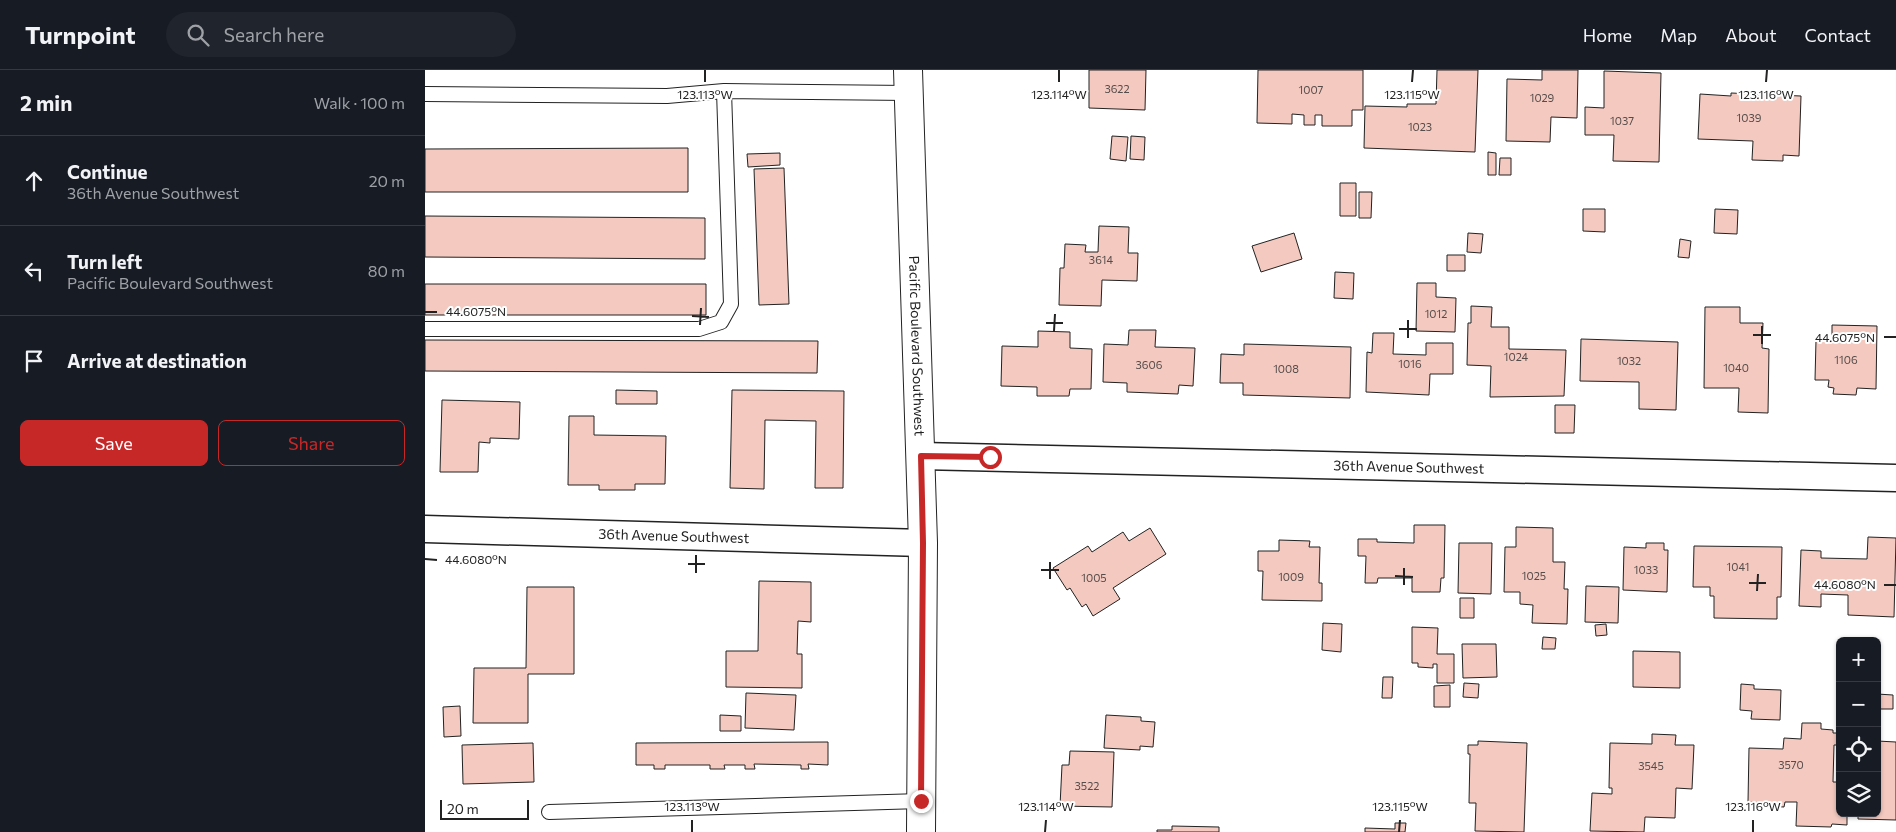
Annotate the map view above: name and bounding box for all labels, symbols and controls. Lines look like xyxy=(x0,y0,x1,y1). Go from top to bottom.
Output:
search box xyxy=(166,12,516,57)
text: Turnpoint xyxy=(25,20,136,49)
icon: search xyxy=(184,21,212,49)
text: Search here xyxy=(224,23,324,46)
text: Home xyxy=(1583,24,1632,46)
text: Map xyxy=(1660,24,1697,46)
text: About xyxy=(1725,24,1777,46)
text: Contact xyxy=(1805,24,1871,46)
house number: 3622 xyxy=(1104,82,1130,95)
house number: 1007 xyxy=(1299,83,1324,96)
text: 123.113°W xyxy=(677,87,733,101)
text: 123.114°W xyxy=(1031,87,1087,101)
text: 123.115°W xyxy=(1384,87,1440,101)
text: 123.116°W xyxy=(1738,87,1794,101)
text: 2 min xyxy=(20,90,72,115)
house number: 1029 xyxy=(1530,91,1555,104)
text: Walk · 100 m xyxy=(314,93,405,112)
house number: 1039 xyxy=(1737,111,1762,124)
house number: 1037 xyxy=(1610,114,1634,127)
house number: 1023 xyxy=(1408,120,1432,133)
text: Continue xyxy=(67,160,147,183)
icon: ahead xyxy=(20,167,48,195)
text: 20 m xyxy=(369,171,405,190)
text: 36th Avenue Southwest xyxy=(67,183,239,202)
text: Turn left xyxy=(67,250,142,273)
house number: 3614 xyxy=(1089,253,1114,266)
street label: Pacific Boulevard Southwest xyxy=(906,255,929,437)
icon: left xyxy=(20,257,48,285)
text: 80 m xyxy=(368,261,405,280)
text: Pacific Boulevard Southwest xyxy=(67,273,273,292)
text: 44.6075°N xyxy=(446,304,506,318)
house number: 1012 xyxy=(1425,307,1447,320)
text: 44.6075°N xyxy=(1815,330,1875,344)
icon: arrive xyxy=(20,347,48,375)
text: Arrive at destination xyxy=(67,349,247,372)
house number: 1024 xyxy=(1504,350,1529,363)
house number: 1106 xyxy=(1834,353,1858,366)
house number: 1032 xyxy=(1617,354,1641,367)
house number: 1016 xyxy=(1398,357,1422,370)
house number: 3606 xyxy=(1136,358,1163,371)
house number: 1040 xyxy=(1723,361,1749,374)
house number: 1008 xyxy=(1273,362,1299,375)
button: Save xyxy=(20,420,208,466)
button: Share xyxy=(218,420,405,466)
route start xyxy=(979,446,1002,469)
street label: 36th Avenue Southwest xyxy=(1333,456,1485,477)
street label: 36th Avenue Southwest xyxy=(598,525,750,546)
text: 44.6080°N xyxy=(445,552,507,566)
house number: 1041 xyxy=(1727,560,1749,573)
house number: 1033 xyxy=(1634,563,1658,576)
house number: 1025 xyxy=(1522,569,1546,582)
house number: 1009 xyxy=(1278,570,1304,583)
house number: 1005 xyxy=(1081,571,1107,584)
text: 44.6080°N xyxy=(1814,577,1876,591)
map controls xyxy=(1836,637,1881,817)
button: + xyxy=(1836,637,1881,682)
button: − xyxy=(1836,682,1881,727)
button: locate xyxy=(1836,727,1881,772)
house number: 3570 xyxy=(1778,758,1804,771)
house number: 3545 xyxy=(1638,759,1664,772)
button: layers xyxy=(1836,772,1881,817)
house number: 3522 xyxy=(1075,779,1099,792)
route end xyxy=(910,790,933,813)
scale bar xyxy=(440,797,529,820)
text: 123.113°W xyxy=(664,799,720,813)
text: 123.114°W xyxy=(1018,799,1074,813)
text: 123.115°W xyxy=(1372,799,1428,813)
text: 123.116°W xyxy=(1725,799,1781,813)
text: 20 m xyxy=(447,800,479,817)

